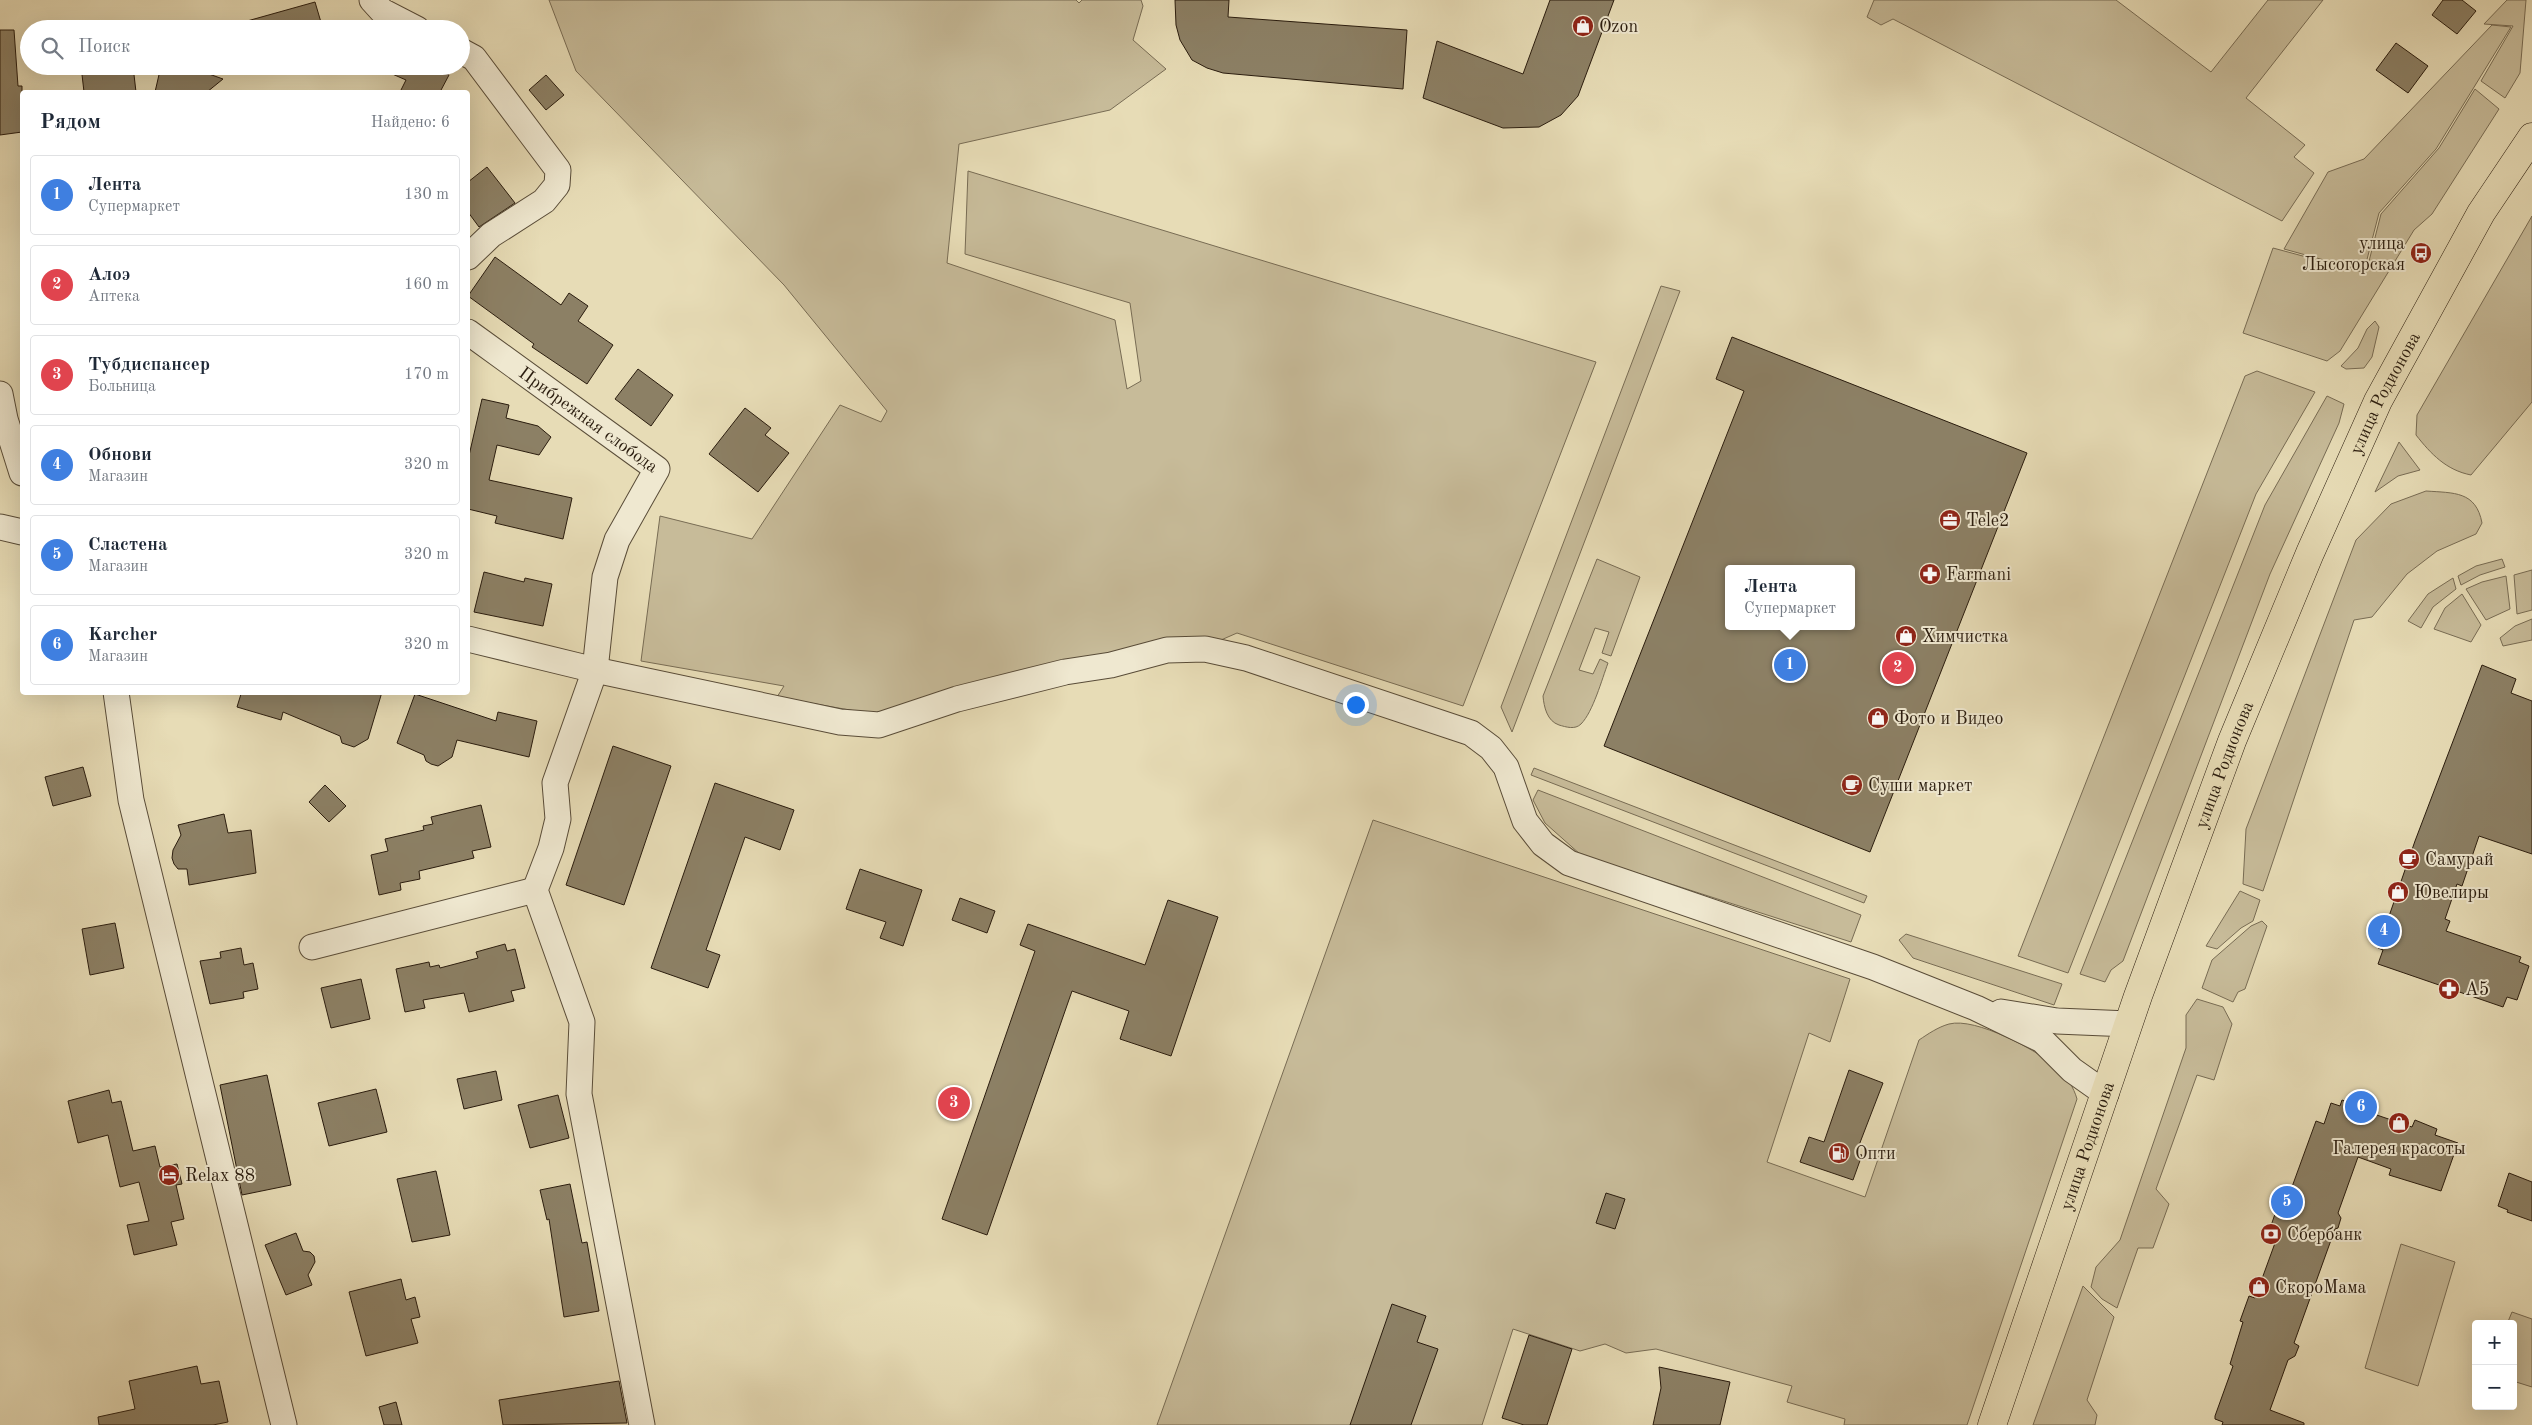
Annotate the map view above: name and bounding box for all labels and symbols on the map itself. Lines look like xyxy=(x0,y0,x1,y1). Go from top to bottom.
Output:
shop icon: Ozon xyxy=(1571,14,1595,38)
place label: Ozon xyxy=(1599,18,1638,36)
place label: улица Лысогорская xyxy=(2302,235,2405,274)
bus stop icon: улица Лысогорская xyxy=(2409,241,2433,265)
street label: улица Родионова xyxy=(2347,329,2424,457)
street label: Прибрежная слобода xyxy=(515,364,661,477)
office icon: Tele2 xyxy=(1938,508,1962,532)
place label: Tele2 xyxy=(1966,512,2010,530)
pharmacy icon: Farmani xyxy=(1918,562,1942,586)
place label: Farmani xyxy=(1946,566,2011,584)
shop icon: Химчистка xyxy=(1894,624,1918,648)
place label: Химчистка xyxy=(1922,628,2009,646)
pin: 1 xyxy=(1774,646,1806,684)
pin: 2 xyxy=(1882,649,1914,687)
your location xyxy=(1343,692,1369,718)
street label: улица Родионова xyxy=(2193,699,2258,831)
shop icon: Фото и Видео xyxy=(1866,706,1890,730)
place label: Фото и Видео xyxy=(1894,710,2003,728)
cafe icon: Суши маркет xyxy=(1840,773,1864,797)
place label: Суши маркет xyxy=(1868,777,1972,795)
cafe icon: Самурай xyxy=(2397,847,2421,871)
place label: Самурай xyxy=(2425,851,2494,869)
shop icon: Ювелиры xyxy=(2386,880,2410,904)
place label: Ювелиры xyxy=(2414,884,2489,902)
pin: 4 xyxy=(2368,912,2400,950)
pharmacy icon: А5 xyxy=(2437,977,2461,1001)
place label: А5 xyxy=(2465,981,2489,999)
street label: улица Родионова xyxy=(2058,1079,2118,1213)
pin: 3 xyxy=(938,1084,970,1122)
pin: 6 xyxy=(2345,1088,2377,1126)
shop icon: Галерея красоты xyxy=(2387,1111,2411,1135)
place label: Галерея красоты xyxy=(2332,1140,2466,1158)
fuel station icon: Опти xyxy=(1827,1141,1851,1165)
place label: Опти xyxy=(1855,1145,1896,1163)
hotel icon: Relax 88 xyxy=(157,1163,181,1187)
place label: Relax 88 xyxy=(185,1167,255,1185)
pin: 5 xyxy=(2271,1183,2303,1221)
bank icon: Сбербанк xyxy=(2259,1222,2283,1246)
place label: Сбербанк xyxy=(2287,1226,2362,1244)
shop icon: СкороМама xyxy=(2247,1275,2271,1299)
place label: СкороМама xyxy=(2275,1279,2367,1297)

